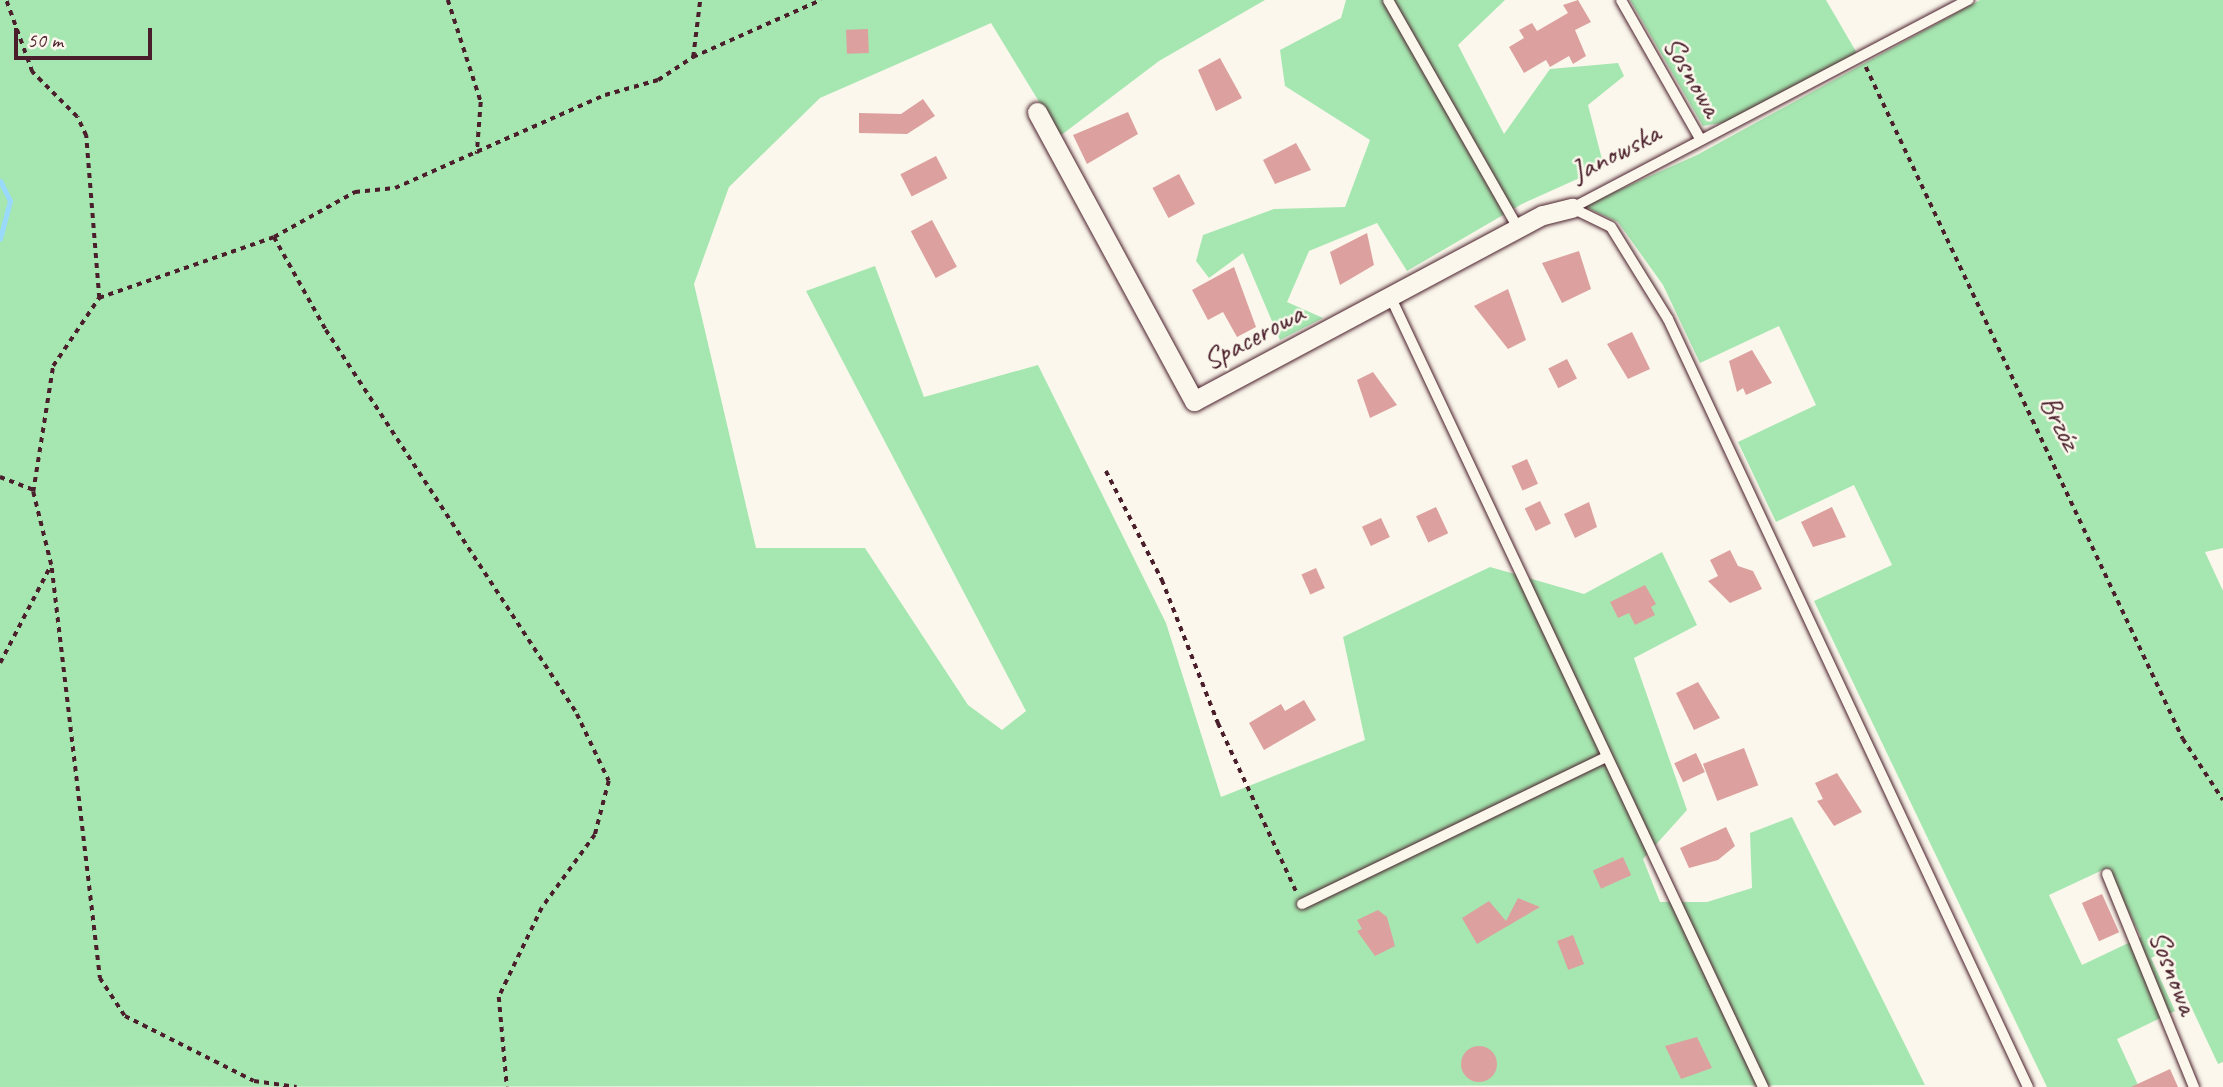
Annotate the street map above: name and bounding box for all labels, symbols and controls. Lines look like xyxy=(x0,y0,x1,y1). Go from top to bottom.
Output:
scale bar xyxy=(18,14,156,58)
text: 50 m xyxy=(27,27,63,53)
street label: Sosnowa xyxy=(1656,29,1730,123)
street label: Janowska xyxy=(1564,114,1666,190)
street label: Spacerowa xyxy=(1196,294,1310,378)
street label: Brzóz xyxy=(2033,389,2089,455)
street label: Sosnowa xyxy=(2142,925,2206,1019)

